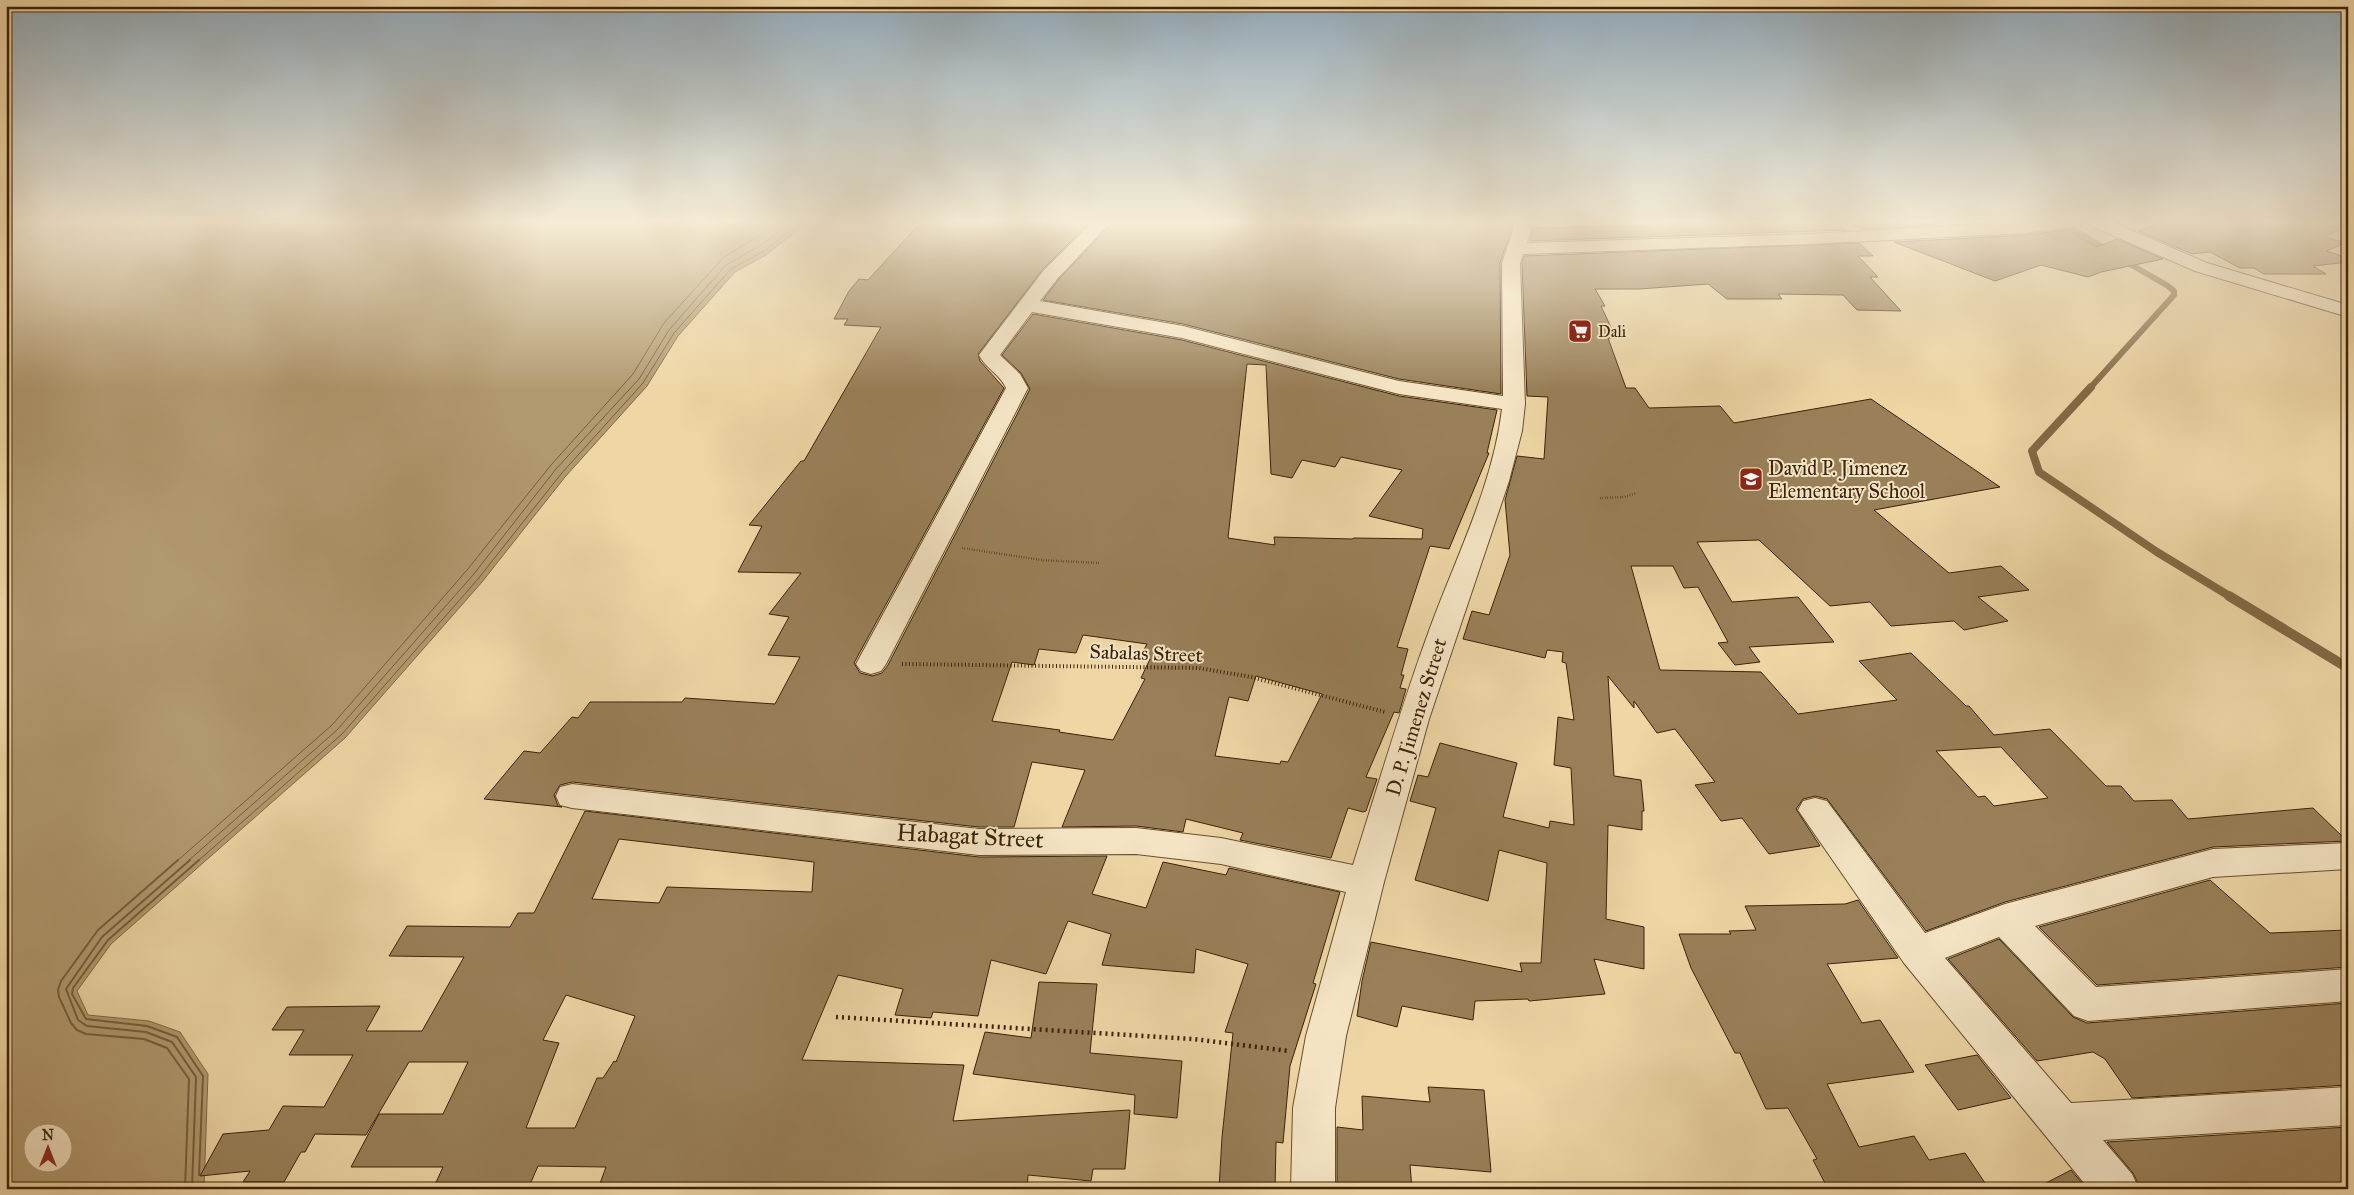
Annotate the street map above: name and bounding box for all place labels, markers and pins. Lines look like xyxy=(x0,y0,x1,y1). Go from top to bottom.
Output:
supermarket icon: Dali xyxy=(1567,318,1593,344)
place label: Dali xyxy=(1598,322,1627,341)
place label: David P. Jimenez Elementary School xyxy=(1768,456,1926,503)
school or university icon: David P. Jimenez Elementary School xyxy=(1738,466,1764,492)

